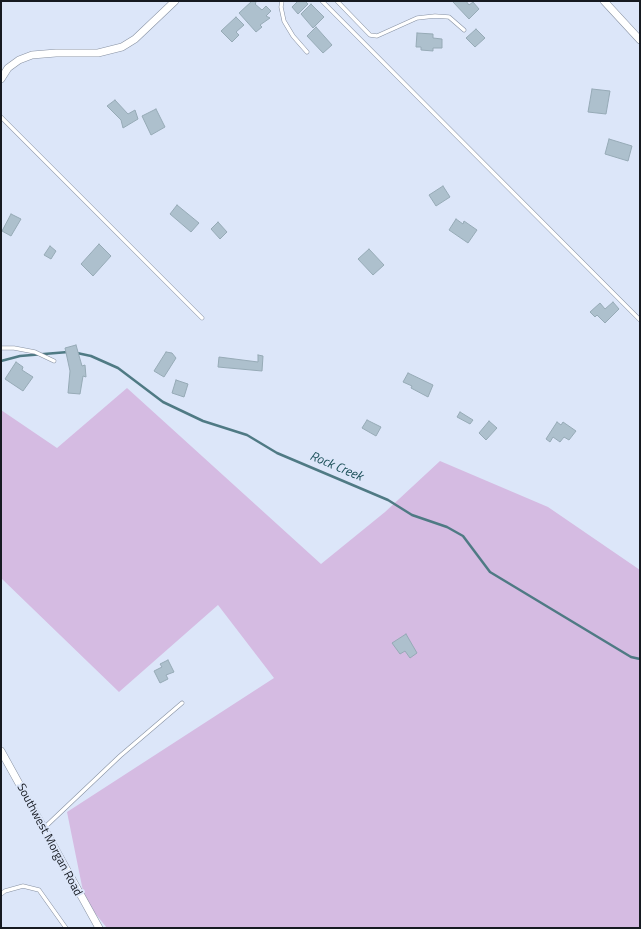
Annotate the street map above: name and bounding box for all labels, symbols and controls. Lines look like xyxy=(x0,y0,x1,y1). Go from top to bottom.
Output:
water label: Rock Creek xyxy=(307,449,365,485)
street label: Southwest Morgan Road xyxy=(13,781,85,899)

